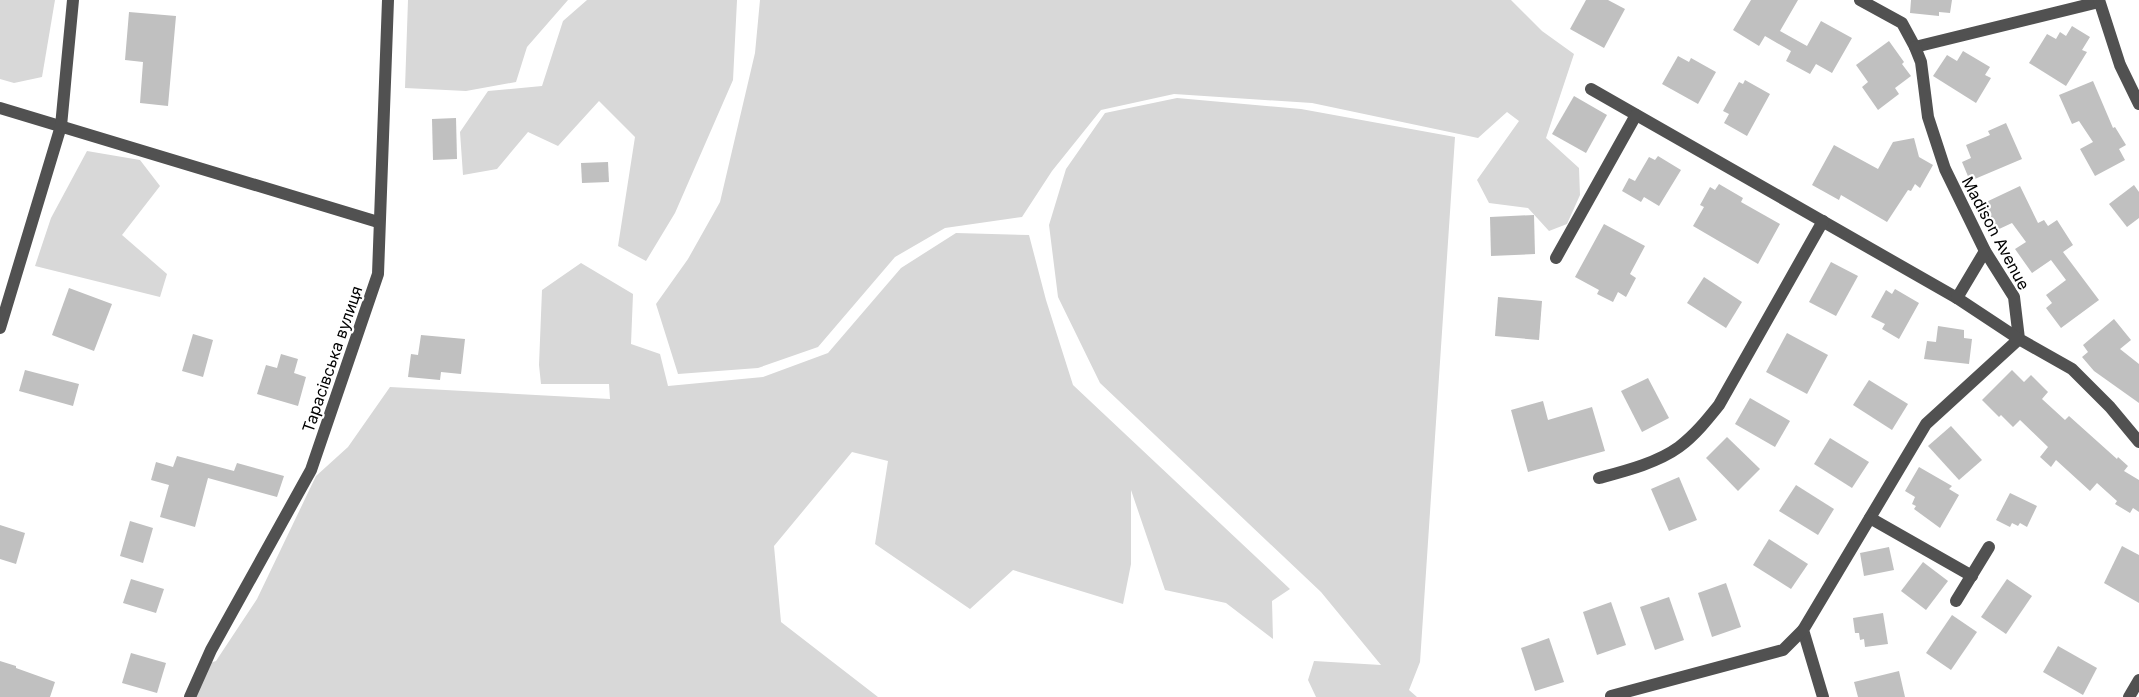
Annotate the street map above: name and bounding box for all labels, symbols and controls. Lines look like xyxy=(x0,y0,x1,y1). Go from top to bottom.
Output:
street label: Madison Avenue xyxy=(1958,173,2034,293)
street label: Тарасівська вулиця xyxy=(298,283,366,435)

